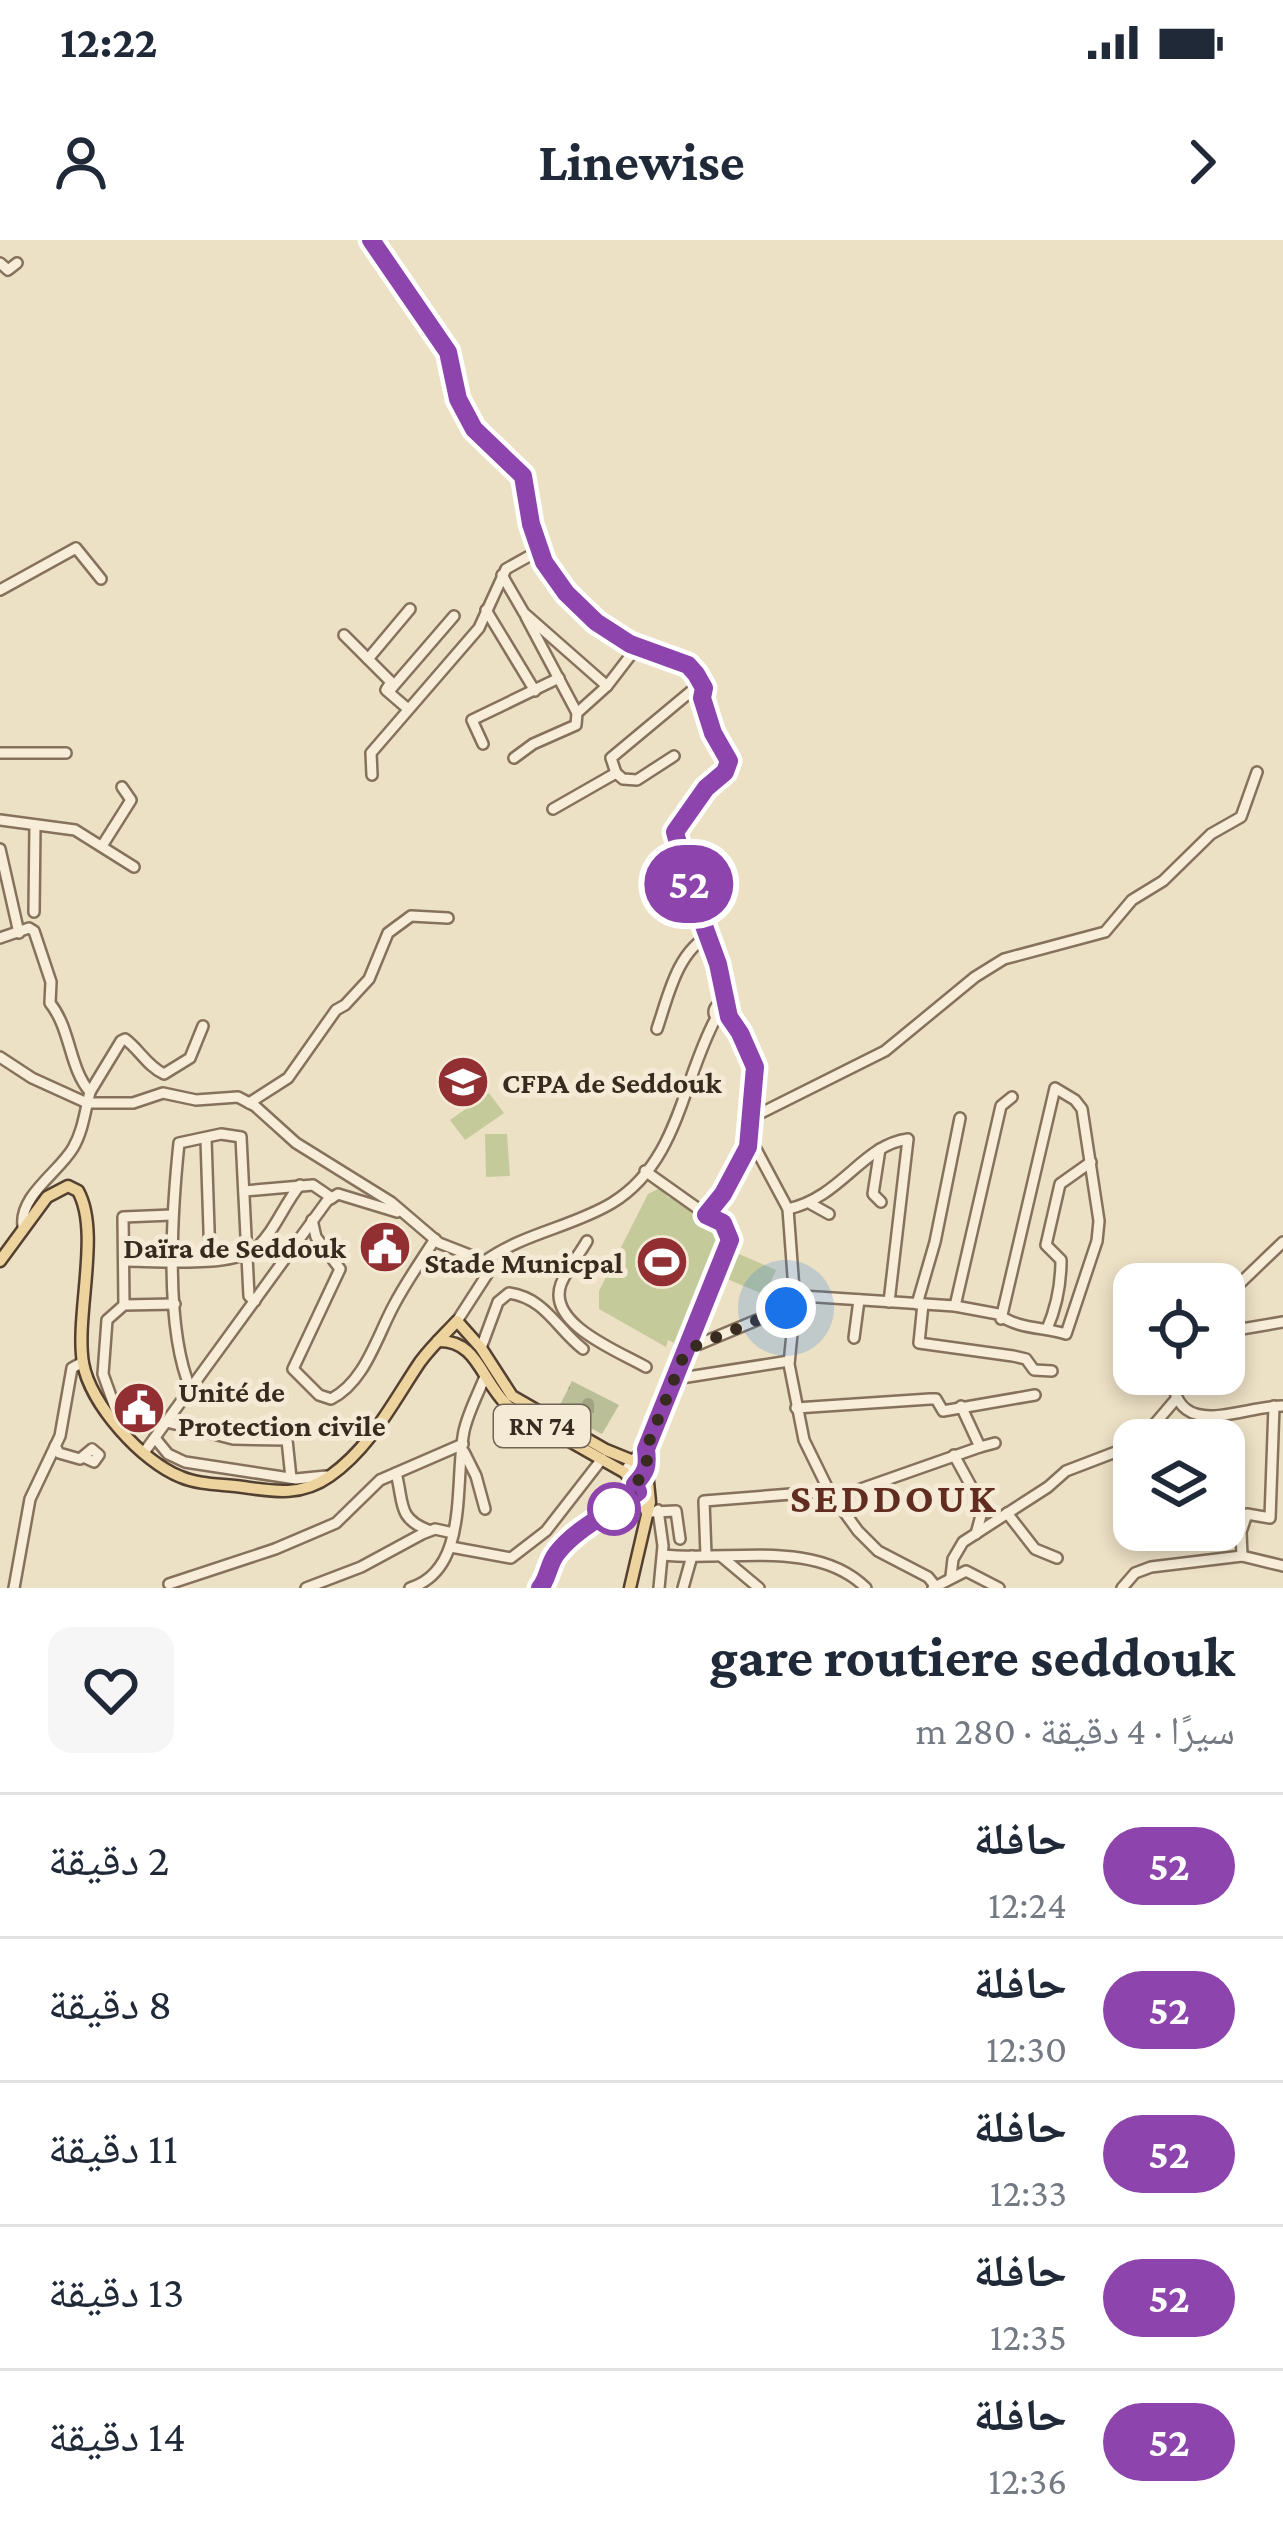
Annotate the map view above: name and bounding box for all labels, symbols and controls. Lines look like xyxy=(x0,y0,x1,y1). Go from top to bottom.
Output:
text: 12:22 xyxy=(60,17,158,67)
icon: person xyxy=(48,129,114,195)
icon: forward xyxy=(1169,129,1235,195)
text: Linewise xyxy=(538,132,745,192)
line badge: 52 xyxy=(635,845,743,923)
text: 52 xyxy=(668,860,710,907)
school or university icon: CFPA de Seddouk xyxy=(435,1054,491,1110)
place label: CFPA de Seddouk xyxy=(502,1066,722,1099)
public building icon: Daïra de Seddouk xyxy=(357,1219,413,1275)
place label: Daïra de Seddouk xyxy=(123,1231,347,1264)
sports icon: Stade Municpal xyxy=(634,1234,690,1290)
place label: Stade Municpal xyxy=(424,1246,623,1279)
map controls xyxy=(1113,1263,1245,1551)
button: locate xyxy=(1113,1263,1245,1395)
your location xyxy=(756,1278,816,1338)
place label: Unité de Protection civile xyxy=(178,1375,386,1442)
public building icon: Unité de Protection civile xyxy=(111,1380,167,1436)
road number: RN 74 xyxy=(494,1405,590,1447)
button: layers xyxy=(1113,1419,1245,1551)
district label: SEDDOUK xyxy=(790,1474,998,1521)
unlabelled marker xyxy=(589,1484,639,1534)
text: gare routiere seddouk xyxy=(709,1625,1235,1688)
button: heart xyxy=(48,1627,174,1753)
text: سيرًا · 4 دقيقة · 280 m xyxy=(915,1709,1235,1752)
text: حافلة xyxy=(974,1814,1067,1864)
text: 2 دقيقة xyxy=(48,1835,169,1885)
text: 52 xyxy=(1148,1842,1190,1889)
text: 12:24 xyxy=(988,1883,1067,1926)
text: حافلة xyxy=(974,1958,1067,2008)
text: 8 دقيقة xyxy=(48,1979,172,2029)
text: 52 xyxy=(1148,1986,1190,2033)
text: 12:30 xyxy=(986,2027,1067,2070)
text: حافلة xyxy=(974,2102,1067,2152)
text: 11 دقيقة xyxy=(48,2123,178,2173)
text: 52 xyxy=(1148,2130,1190,2177)
text: 12:33 xyxy=(990,2171,1067,2214)
text: حافلة xyxy=(974,2246,1067,2296)
text: 13 دقيقة xyxy=(48,2267,184,2317)
text: 52 xyxy=(1148,2274,1190,2321)
text: 12:35 xyxy=(990,2315,1067,2358)
text: حافلة xyxy=(974,2390,1067,2440)
text: 14 دقيقة xyxy=(48,2411,186,2461)
text: 52 xyxy=(1148,2418,1190,2465)
text: 12:36 xyxy=(988,2459,1067,2502)

